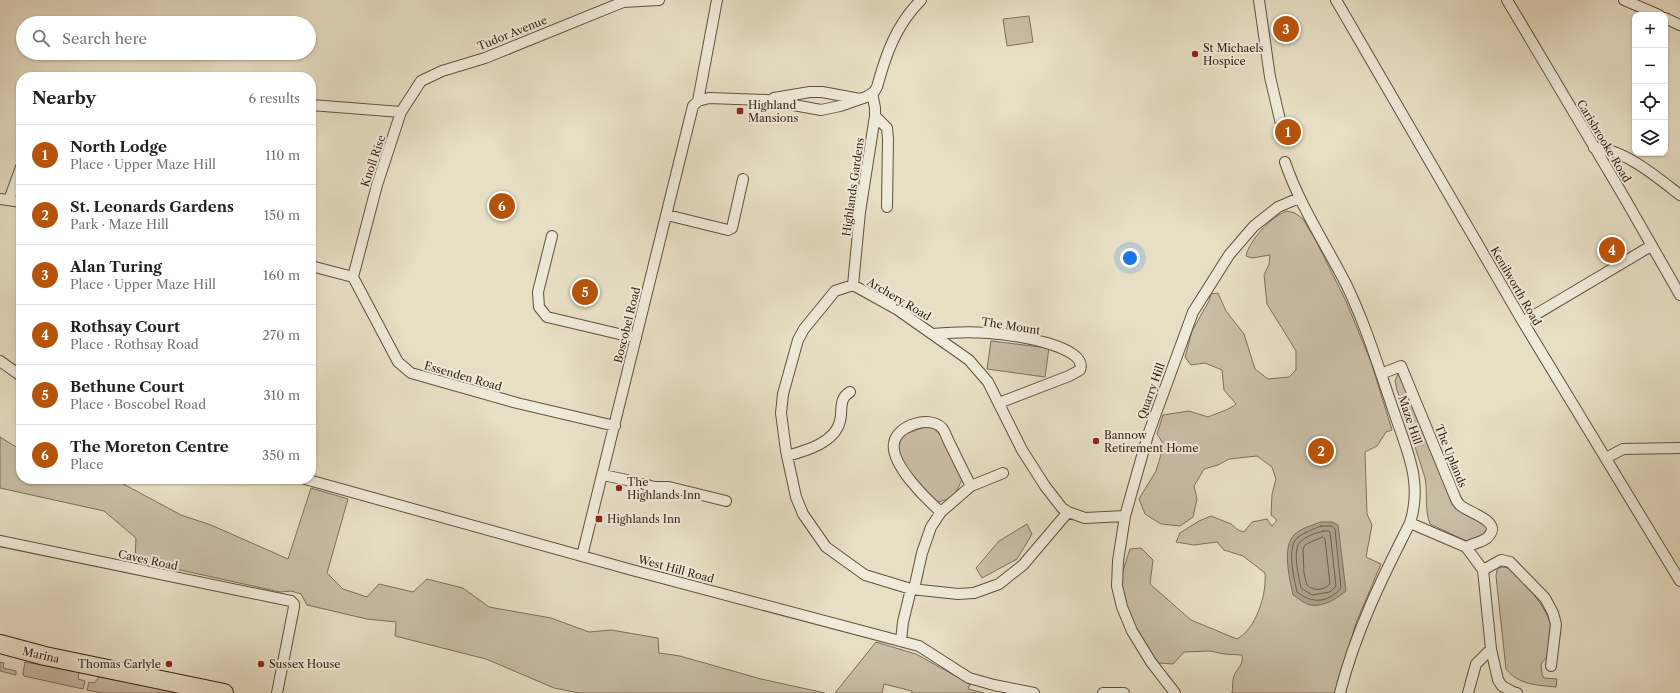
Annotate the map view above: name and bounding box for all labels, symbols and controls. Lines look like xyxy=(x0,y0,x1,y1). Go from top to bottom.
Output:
map controls xyxy=(1632,12,1668,156)
button: + xyxy=(1632,12,1668,48)
street label: Tudor Avenue xyxy=(475,13,549,53)
pin: 3 xyxy=(1273,14,1299,44)
search box xyxy=(16,16,316,60)
icon: search xyxy=(30,27,52,49)
text: Search here xyxy=(62,29,147,48)
place label: St Michaels Hospice xyxy=(1203,41,1264,68)
button: − xyxy=(1632,48,1668,84)
marker: St Michaels Hospice xyxy=(1190,49,1200,59)
button: locate xyxy=(1632,84,1668,120)
text: Nearby xyxy=(32,88,96,108)
text: 6 results xyxy=(249,90,300,106)
street label: Carisbrooke Road xyxy=(1574,97,1634,185)
place label: Highland Mansions xyxy=(748,98,798,125)
marker: Highland Mansions xyxy=(735,106,745,116)
pin: 1 xyxy=(1275,117,1301,147)
button: layers xyxy=(1632,120,1668,156)
street label: Knoll Rise xyxy=(358,133,388,189)
text: North Lodge xyxy=(70,137,167,156)
street label: Highlands Gardens xyxy=(839,137,867,237)
text: 1 xyxy=(42,147,48,163)
text: 110 m xyxy=(265,147,300,163)
text: Place · Upper Maze Hill xyxy=(70,156,216,172)
pin: 6 xyxy=(489,191,515,221)
text: St. Leonards Gardens xyxy=(70,197,234,216)
text: 2 xyxy=(41,207,49,223)
text: 150 m xyxy=(264,207,300,223)
text: Park · Maze Hill xyxy=(70,216,169,232)
pin: 4 xyxy=(1599,235,1625,265)
street label: Kenilworth Road xyxy=(1488,244,1544,328)
your location xyxy=(1120,248,1140,268)
text: Alan Turing xyxy=(70,257,162,276)
text: 3 xyxy=(41,267,49,283)
text: 160 m xyxy=(263,267,300,283)
street label: Archery Road xyxy=(864,274,934,324)
text: Place · Upper Maze Hill xyxy=(70,276,216,292)
pin: 5 xyxy=(572,277,598,307)
street label: Boscobel Road xyxy=(611,285,643,365)
street label: The Mount xyxy=(981,314,1042,338)
text: Rothsay Court xyxy=(70,317,180,336)
text: 4 xyxy=(41,327,49,343)
text: 270 m xyxy=(262,327,300,343)
text: Place · Rothsay Road xyxy=(70,336,199,352)
street label: Essenden Road xyxy=(423,358,504,394)
street label: Quarry Hill xyxy=(1134,360,1168,421)
text: Bethune Court xyxy=(70,377,184,396)
text: 5 xyxy=(41,387,49,403)
text: 310 m xyxy=(264,387,300,403)
street label: Maze Hill xyxy=(1395,394,1425,447)
text: Place · Boscobel Road xyxy=(70,396,206,412)
street label: The Uplands xyxy=(1432,422,1470,490)
place label: Bannow Retirement Home xyxy=(1104,428,1198,455)
marker: Bannow Retirement Home xyxy=(1091,436,1101,446)
pin: 2 xyxy=(1308,436,1334,466)
text: The Moreton Centre xyxy=(70,437,229,456)
text: 6 xyxy=(41,447,49,463)
text: 350 m xyxy=(262,447,300,463)
text: Place xyxy=(70,456,103,472)
place label: The Highlands Inn xyxy=(627,475,701,502)
marker: The Highlands Inn xyxy=(614,483,624,493)
place label: Highlands Inn xyxy=(607,512,681,526)
marker: Highlands Inn xyxy=(594,514,604,524)
street label: Caves Road xyxy=(117,547,179,573)
street label: West Hill Road xyxy=(635,552,716,586)
street label: Marina xyxy=(21,644,61,666)
place label: Thomas Carlyle xyxy=(78,657,161,671)
place label: Sussex House xyxy=(269,657,341,671)
marker: Thomas Carlyle xyxy=(164,659,174,669)
marker: Sussex House xyxy=(256,659,266,669)

